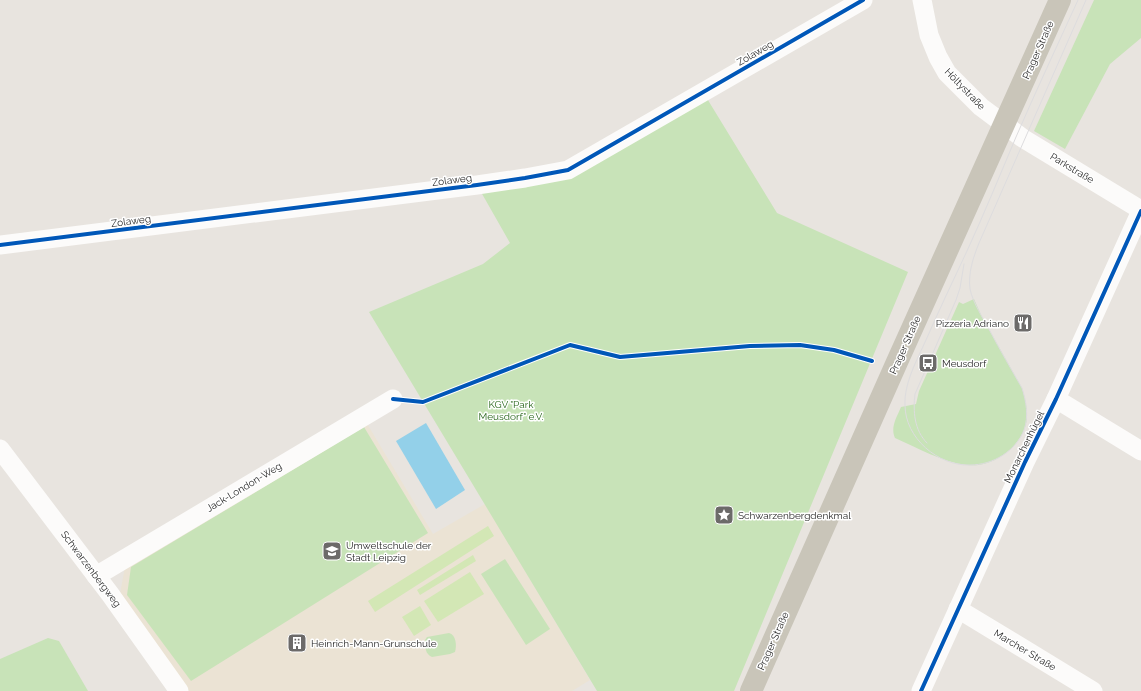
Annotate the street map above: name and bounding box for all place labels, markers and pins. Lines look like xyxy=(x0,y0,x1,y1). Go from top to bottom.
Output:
restaurant icon: Pizzeria Adriano xyxy=(1012,312,1034,334)
place label: Pizzeria Adriano xyxy=(936,318,1009,329)
bus stop icon: Meusdorf xyxy=(917,352,939,374)
place label: Meusdorf xyxy=(942,358,987,369)
place icon: Schwarzenbergdenkmal xyxy=(713,504,735,526)
place label: Schwarzenbergdenkmal xyxy=(738,510,851,521)
school or university icon: Umweltschule der Stadt Leipzig xyxy=(321,540,343,562)
place label: Umweltschule der Stadt Leipzig xyxy=(346,540,432,563)
building icon: Heinrich-Mann-Grunschule xyxy=(286,632,308,654)
place label: Heinrich-Mann-Grunschule xyxy=(311,638,437,649)

